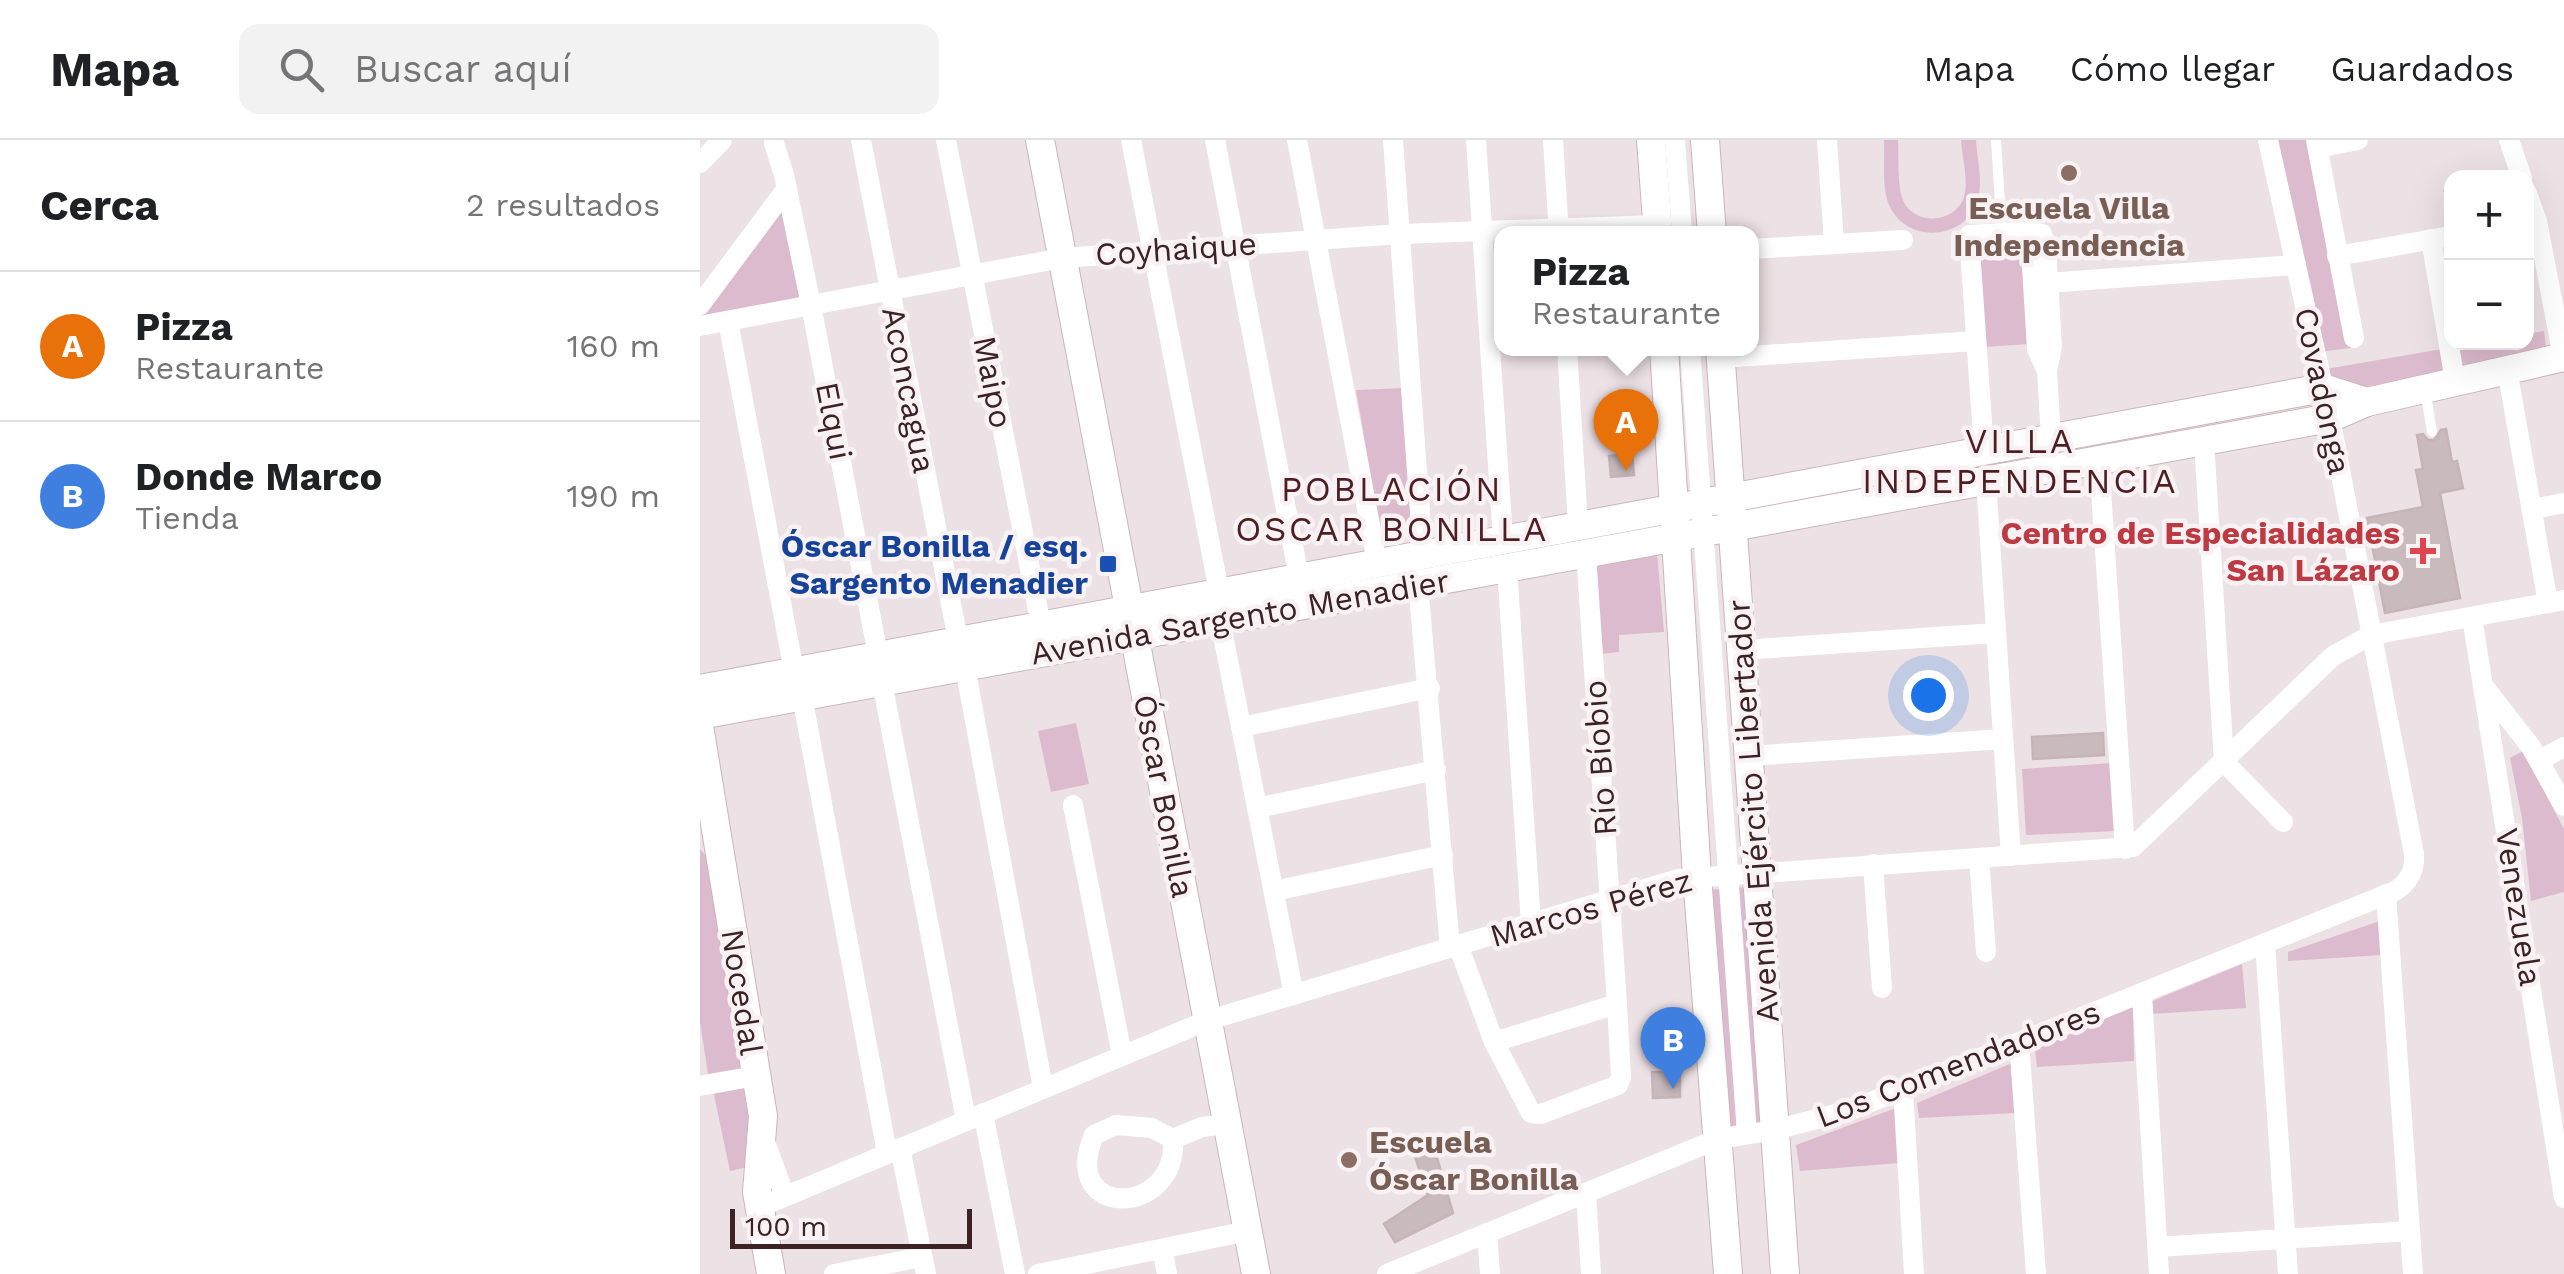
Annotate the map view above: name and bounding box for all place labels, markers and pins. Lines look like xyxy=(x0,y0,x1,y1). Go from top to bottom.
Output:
marker: Escuela Villa Independencia xyxy=(2058,162,2080,184)
place label: Escuela Villa Independencia xyxy=(1953,189,2185,264)
pin: A xyxy=(1594,388,1658,471)
place label: Centro de Especialidades San Lázaro xyxy=(2001,514,2400,589)
place label: Óscar Bonilla / esq. Sargento Menadier xyxy=(781,527,1088,602)
marker: Centro de Especialidades San Lázaro xyxy=(2410,538,2436,564)
marker: Óscar Bonilla / esq. Sargento Menadier xyxy=(1097,553,1119,575)
pin: B xyxy=(1640,1006,1706,1089)
place label: Escuela Óscar Bonilla xyxy=(1369,1123,1579,1198)
marker: Escuela Óscar Bonilla xyxy=(1338,1149,1360,1171)

